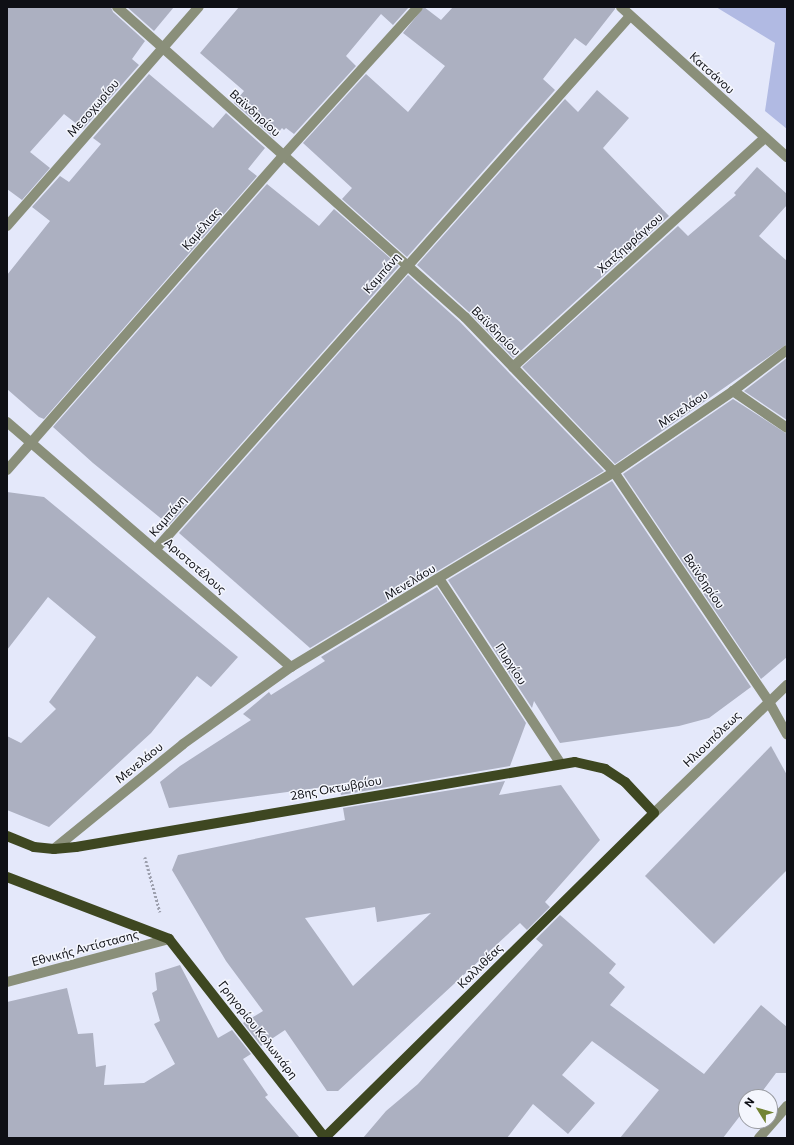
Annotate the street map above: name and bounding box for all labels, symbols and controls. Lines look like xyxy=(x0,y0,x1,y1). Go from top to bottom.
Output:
street label: Κατσάνου xyxy=(687,49,737,97)
street label: Μεσοχωρίου xyxy=(64,76,122,140)
street label: Βαϊνδηρίου xyxy=(227,87,283,139)
street label: Καμέλιας xyxy=(179,205,223,253)
street label: Χατζηφράγκου xyxy=(594,210,666,276)
street label: Καμπάνη xyxy=(360,250,404,296)
street label: Βαϊνδηρίου xyxy=(469,304,523,358)
street label: Μενελάου xyxy=(655,387,711,431)
street label: Καμπάνη xyxy=(146,493,190,539)
street label: Αριστοτέλους xyxy=(161,535,229,597)
street label: Βαϊνδηρίου xyxy=(680,551,728,611)
street label: Μενελάου xyxy=(382,561,438,603)
street label: Πυργίου xyxy=(492,641,530,687)
street label: Ηλιουπόλεως xyxy=(680,708,744,770)
street label: Μενελάου xyxy=(112,740,166,786)
street label: 28ης Οκτωβρίου xyxy=(289,773,383,803)
street label: Εθνικής Αντίστασης xyxy=(30,927,140,969)
street label: Καλλιθέας xyxy=(455,941,505,991)
street label: Γρηγορίου Κολωνιάρη xyxy=(215,978,301,1082)
north arrow xyxy=(738,1089,778,1129)
text: N xyxy=(741,1095,756,1109)

